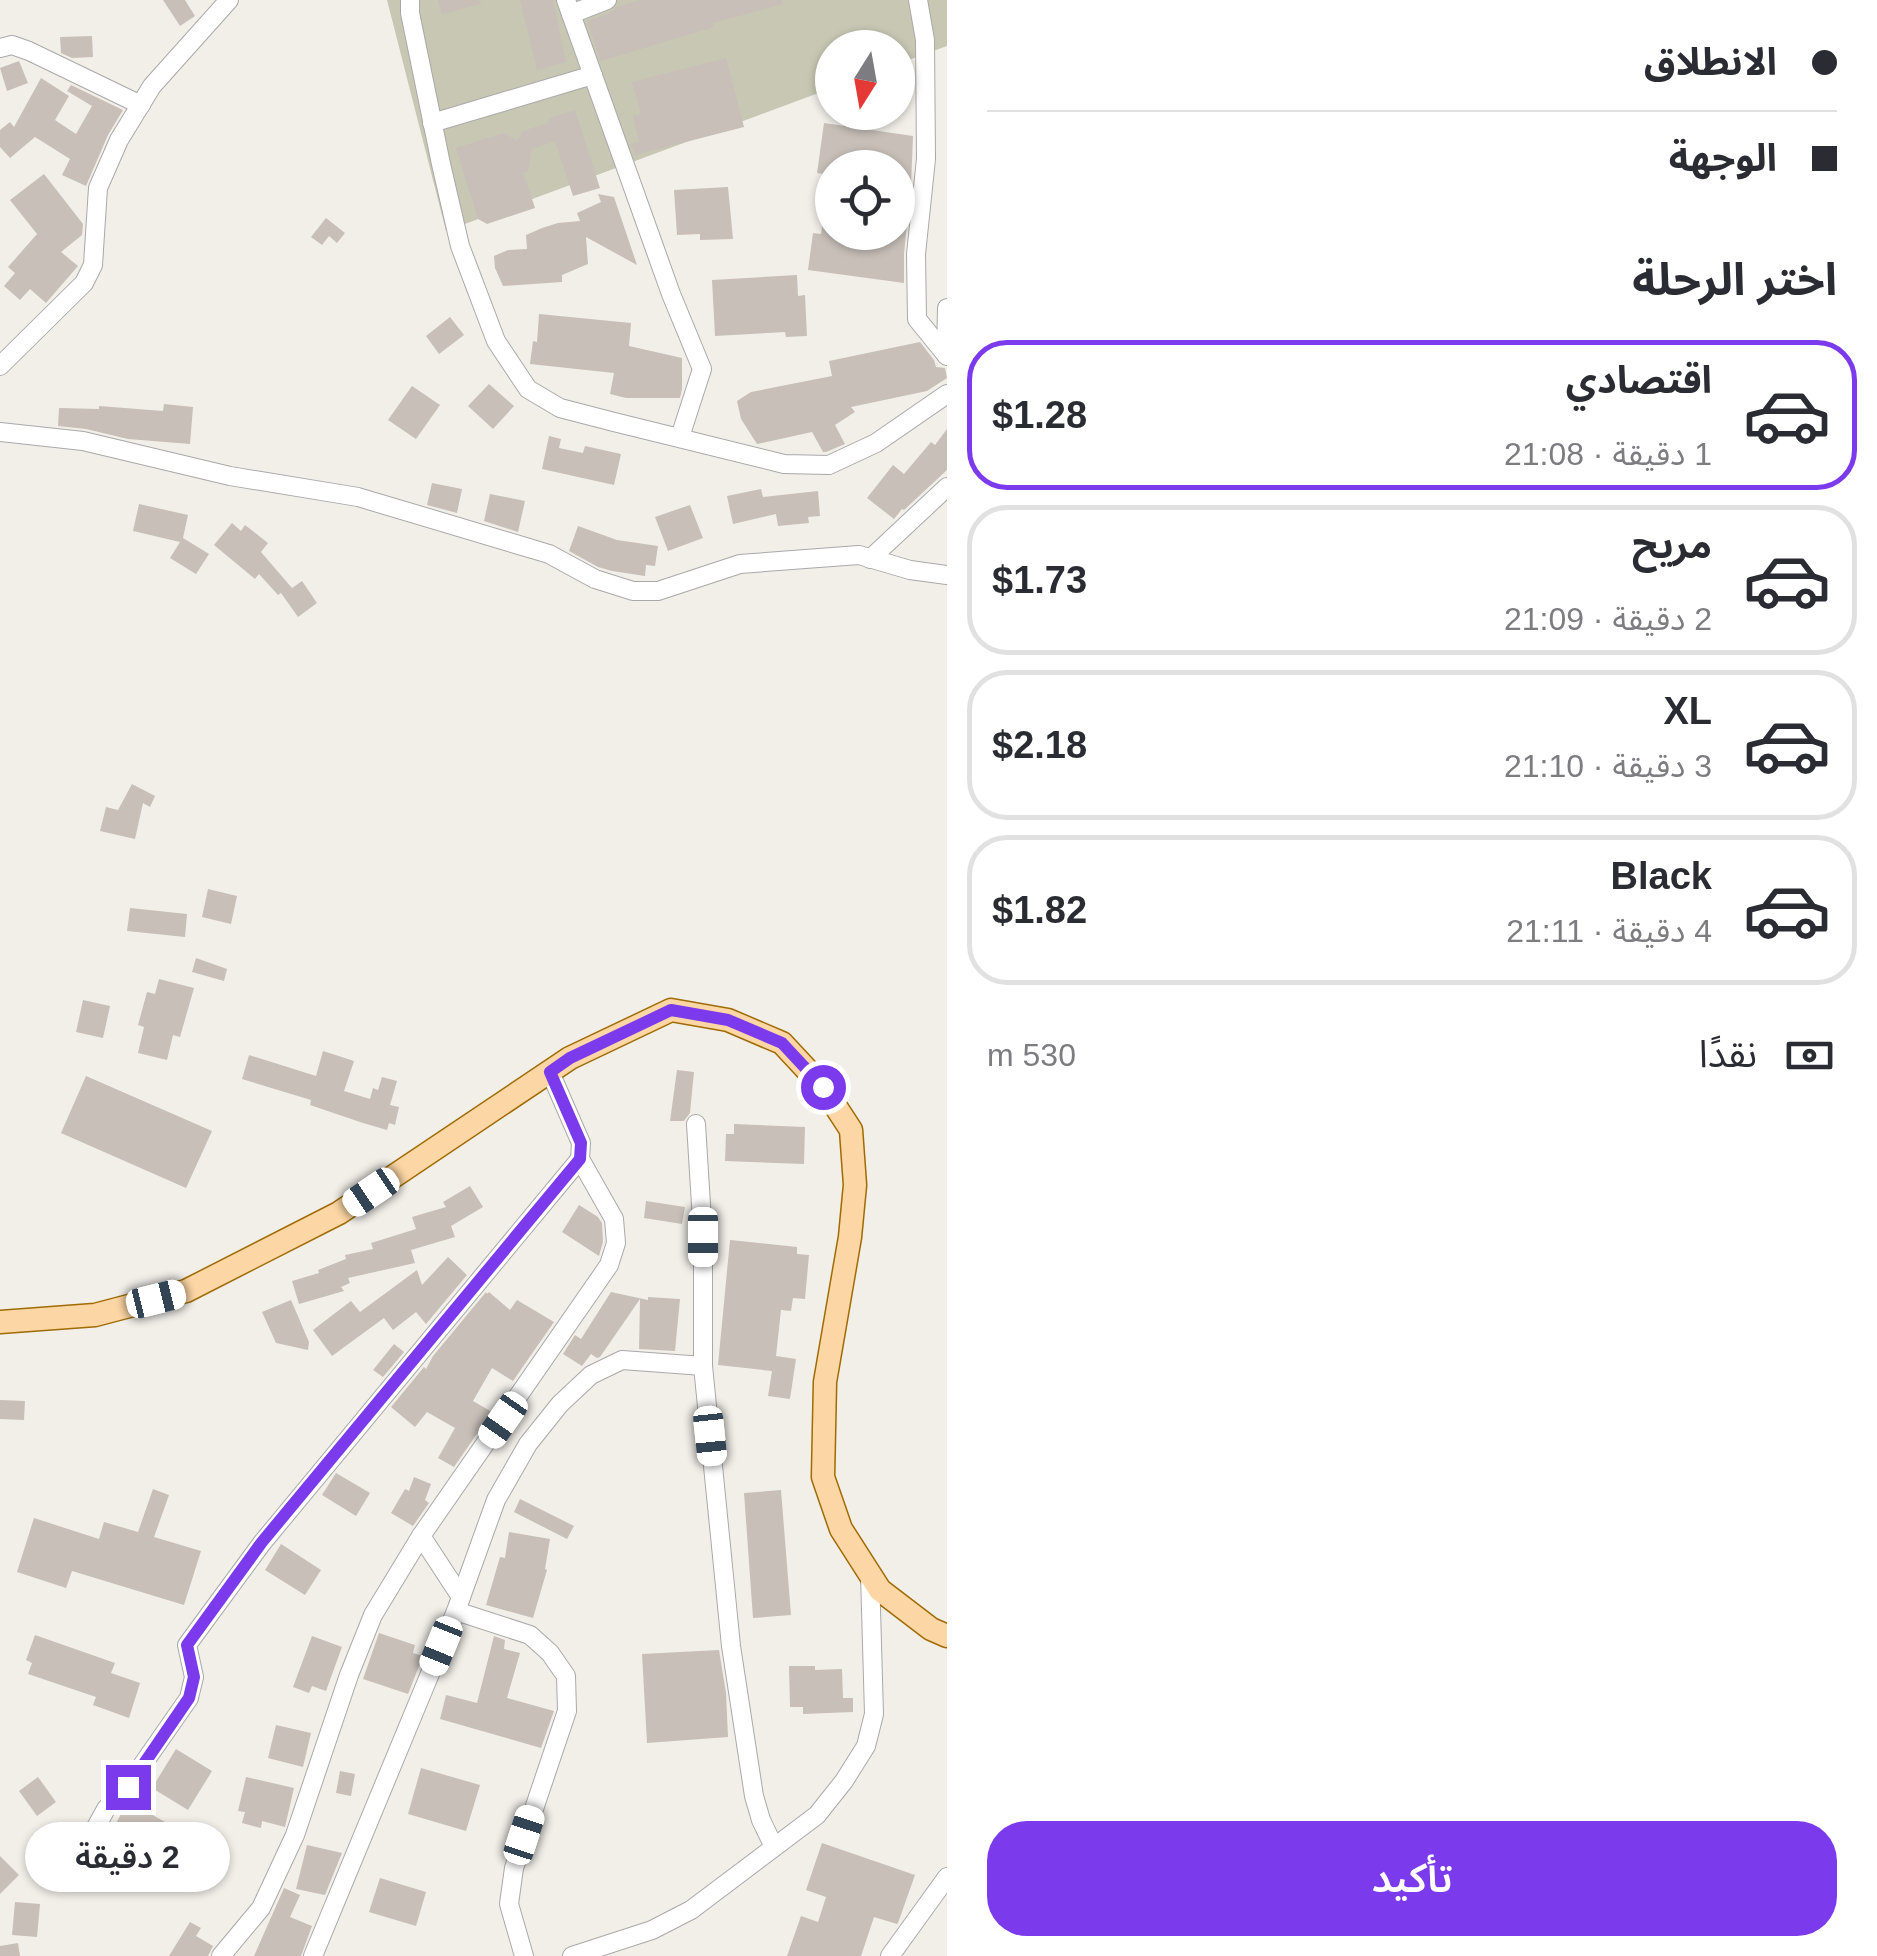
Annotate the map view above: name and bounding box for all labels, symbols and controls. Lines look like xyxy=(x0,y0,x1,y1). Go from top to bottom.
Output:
north arrow xyxy=(815,30,915,130)
map controls xyxy=(815,30,915,250)
text: الانطلاق xyxy=(1644,41,1777,83)
text: الوجهة xyxy=(1669,137,1777,179)
button: locate xyxy=(815,150,915,250)
text: اختر الرحلة xyxy=(1632,254,1837,305)
text: اقتصادي xyxy=(1566,359,1712,401)
icon: car xyxy=(1742,370,1832,460)
text: $1.28 xyxy=(992,394,1087,436)
text: 1 دقيقة · 21:08 xyxy=(1504,436,1712,472)
text: مريح xyxy=(1632,524,1712,566)
icon: car xyxy=(1742,535,1832,625)
text: $1.73 xyxy=(992,559,1087,601)
text: 2 دقيقة · 21:09 xyxy=(1504,601,1712,637)
text: XL xyxy=(1663,690,1712,732)
icon: car xyxy=(1742,700,1832,790)
text: $2.18 xyxy=(992,724,1087,766)
text: 3 دقيقة · 21:10 xyxy=(1504,748,1712,784)
text: Black xyxy=(1611,855,1712,897)
icon: car xyxy=(1742,865,1832,955)
text: $1.82 xyxy=(992,889,1087,931)
text: 4 دقيقة · 21:11 xyxy=(1506,913,1712,949)
icon: cash xyxy=(1782,1028,1837,1083)
text: نقدًا xyxy=(1699,1033,1757,1075)
text: 530 m xyxy=(987,1037,1076,1073)
route start xyxy=(801,1065,846,1110)
car xyxy=(338,1163,404,1221)
car xyxy=(688,1207,718,1267)
car xyxy=(123,1277,189,1321)
car xyxy=(474,1387,532,1453)
car xyxy=(692,1405,728,1467)
car xyxy=(416,1613,466,1679)
route end xyxy=(106,1765,151,1810)
car xyxy=(500,1802,548,1868)
button: تأكيد xyxy=(987,1821,1837,1936)
callout: 2 دقيقة xyxy=(26,1822,230,1892)
text: 2 دقيقة xyxy=(75,1839,180,1875)

